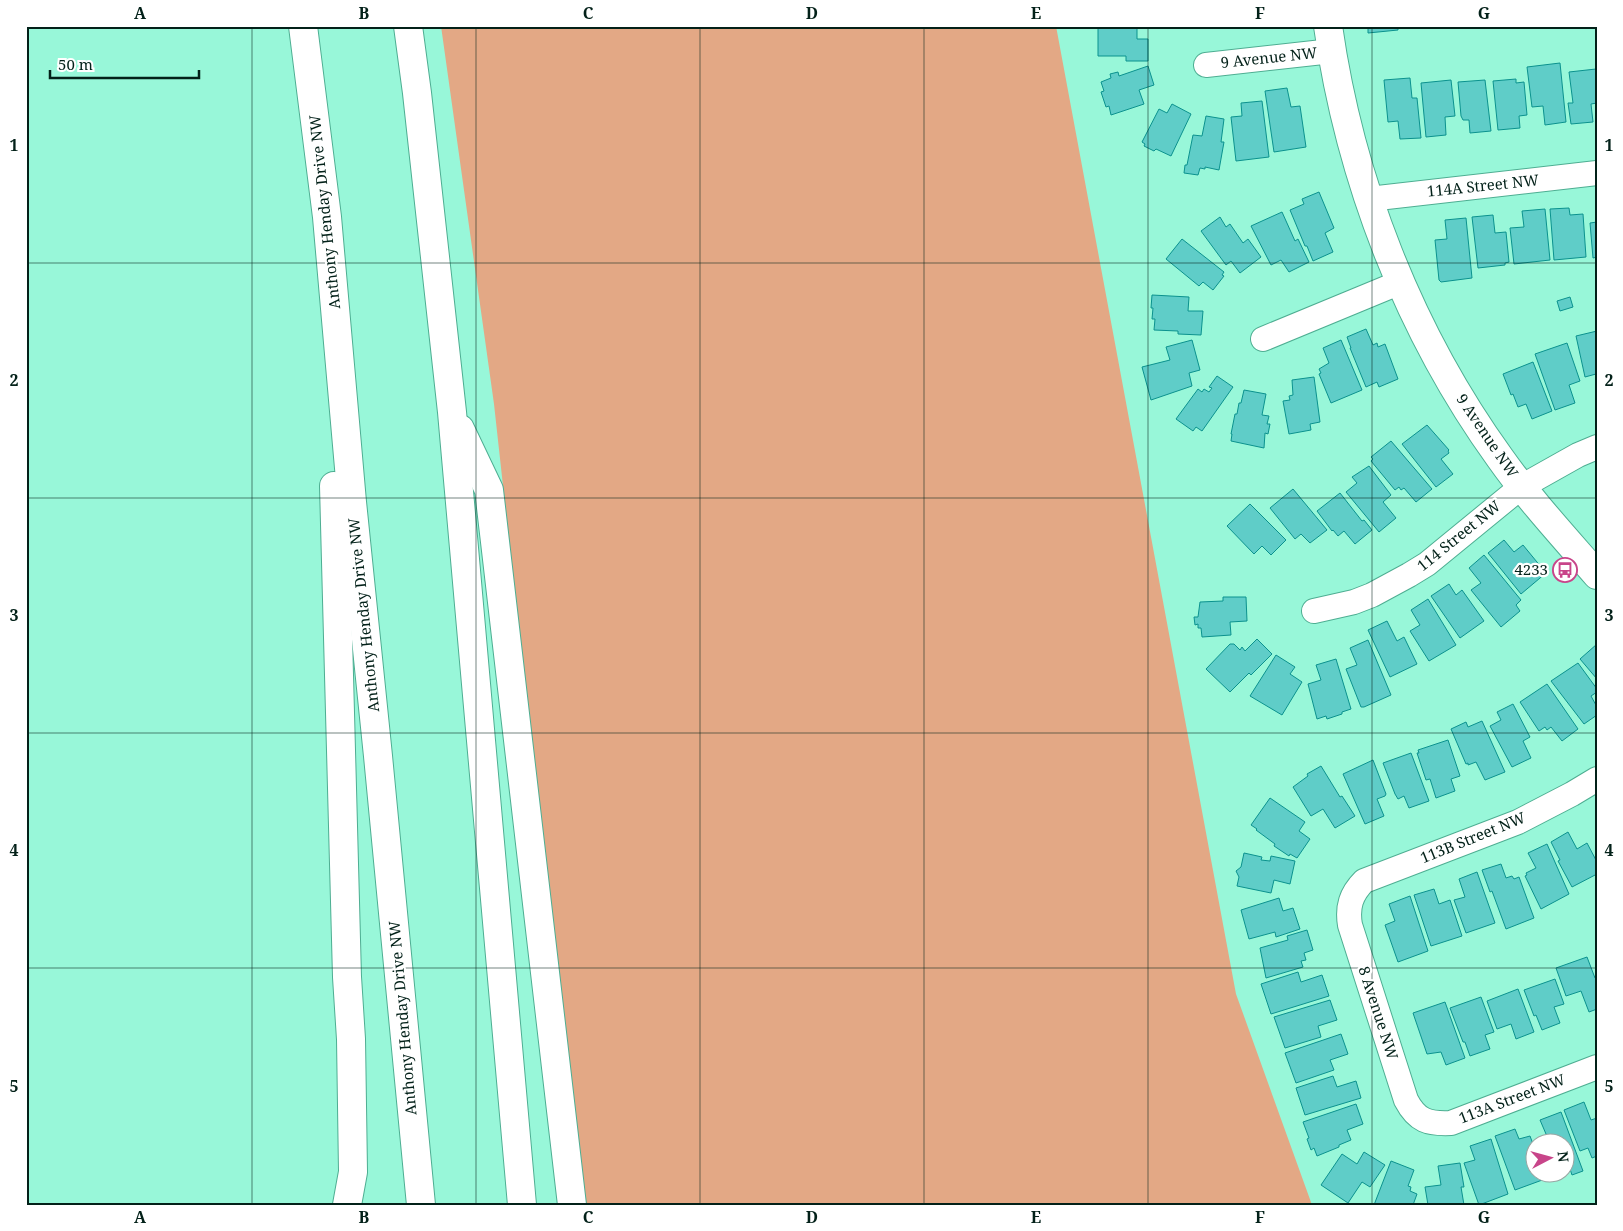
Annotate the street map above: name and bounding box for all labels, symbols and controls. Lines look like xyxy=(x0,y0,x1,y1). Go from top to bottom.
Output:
text: A xyxy=(134,2,147,24)
text: B xyxy=(359,2,370,24)
text: C xyxy=(583,2,594,24)
text: D xyxy=(806,2,818,24)
text: E xyxy=(1031,2,1041,24)
text: F xyxy=(1255,2,1265,24)
text: G xyxy=(1478,2,1490,24)
street label: 9 Avenue NW xyxy=(1220,42,1318,72)
scale bar xyxy=(50,48,199,80)
text: 50 m xyxy=(58,54,93,74)
street label: Anthony Henday Drive NW xyxy=(304,114,344,310)
text: 1 xyxy=(9,134,19,156)
text: 1 xyxy=(1604,134,1614,156)
street label: 114A Street NW xyxy=(1426,169,1540,201)
text: 2 xyxy=(9,369,19,391)
text: 2 xyxy=(1604,369,1614,391)
street label: 9 Avenue NW xyxy=(1452,390,1523,481)
street label: 114 Street NW xyxy=(1412,495,1504,575)
street label: Anthony Henday Drive NW xyxy=(343,517,383,713)
bus stop icon: 4233 xyxy=(1552,557,1578,583)
place label: 4233 xyxy=(1514,559,1548,579)
text: 3 xyxy=(9,604,19,626)
text: 3 xyxy=(1604,604,1614,626)
street label: 113B Street NW xyxy=(1417,807,1528,867)
text: 4 xyxy=(9,839,19,861)
text: 4 xyxy=(1604,839,1614,861)
street label: Anthony Henday Drive NW xyxy=(384,920,420,1116)
street label: 8 Avenue NW xyxy=(1354,963,1404,1062)
street label: 113A Street NW xyxy=(1456,1068,1568,1128)
text: 5 xyxy=(9,1075,19,1097)
text: 5 xyxy=(1604,1075,1614,1097)
north arrow xyxy=(1526,1134,1576,1184)
text: N xyxy=(1553,1150,1573,1163)
text: A xyxy=(134,1206,147,1228)
text: B xyxy=(359,1206,370,1228)
text: C xyxy=(583,1206,594,1228)
text: D xyxy=(806,1206,818,1228)
text: E xyxy=(1031,1206,1041,1228)
text: F xyxy=(1255,1206,1265,1228)
text: G xyxy=(1478,1206,1490,1228)

